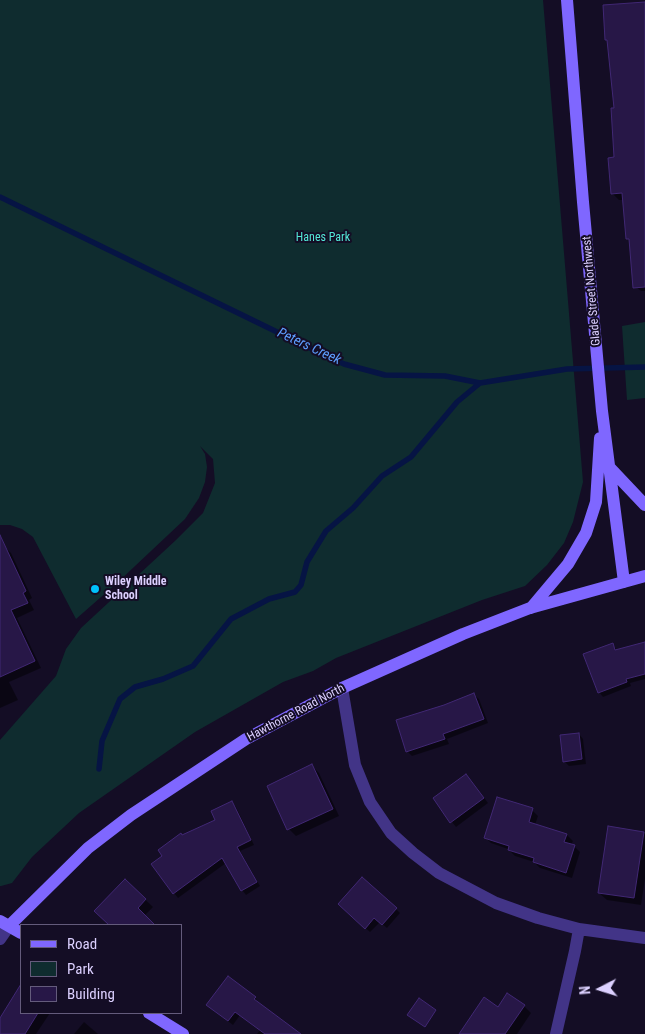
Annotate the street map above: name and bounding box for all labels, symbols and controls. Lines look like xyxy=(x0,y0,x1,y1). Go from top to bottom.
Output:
park label: Hanes Park xyxy=(296,231,350,245)
street label: Glade Street Northwest xyxy=(580,236,604,346)
water label: Peters Creek xyxy=(275,325,343,369)
place label: Wiley Middle School xyxy=(105,575,167,603)
marker: Wiley Middle School xyxy=(89,583,101,595)
street label: Hawthorne Road North xyxy=(245,681,347,745)
legend xyxy=(20,924,182,1014)
text: Road xyxy=(67,935,97,953)
text: Park xyxy=(67,960,94,978)
north arrow xyxy=(575,964,625,1014)
text: Building xyxy=(67,985,115,1003)
text: N xyxy=(577,985,593,995)

